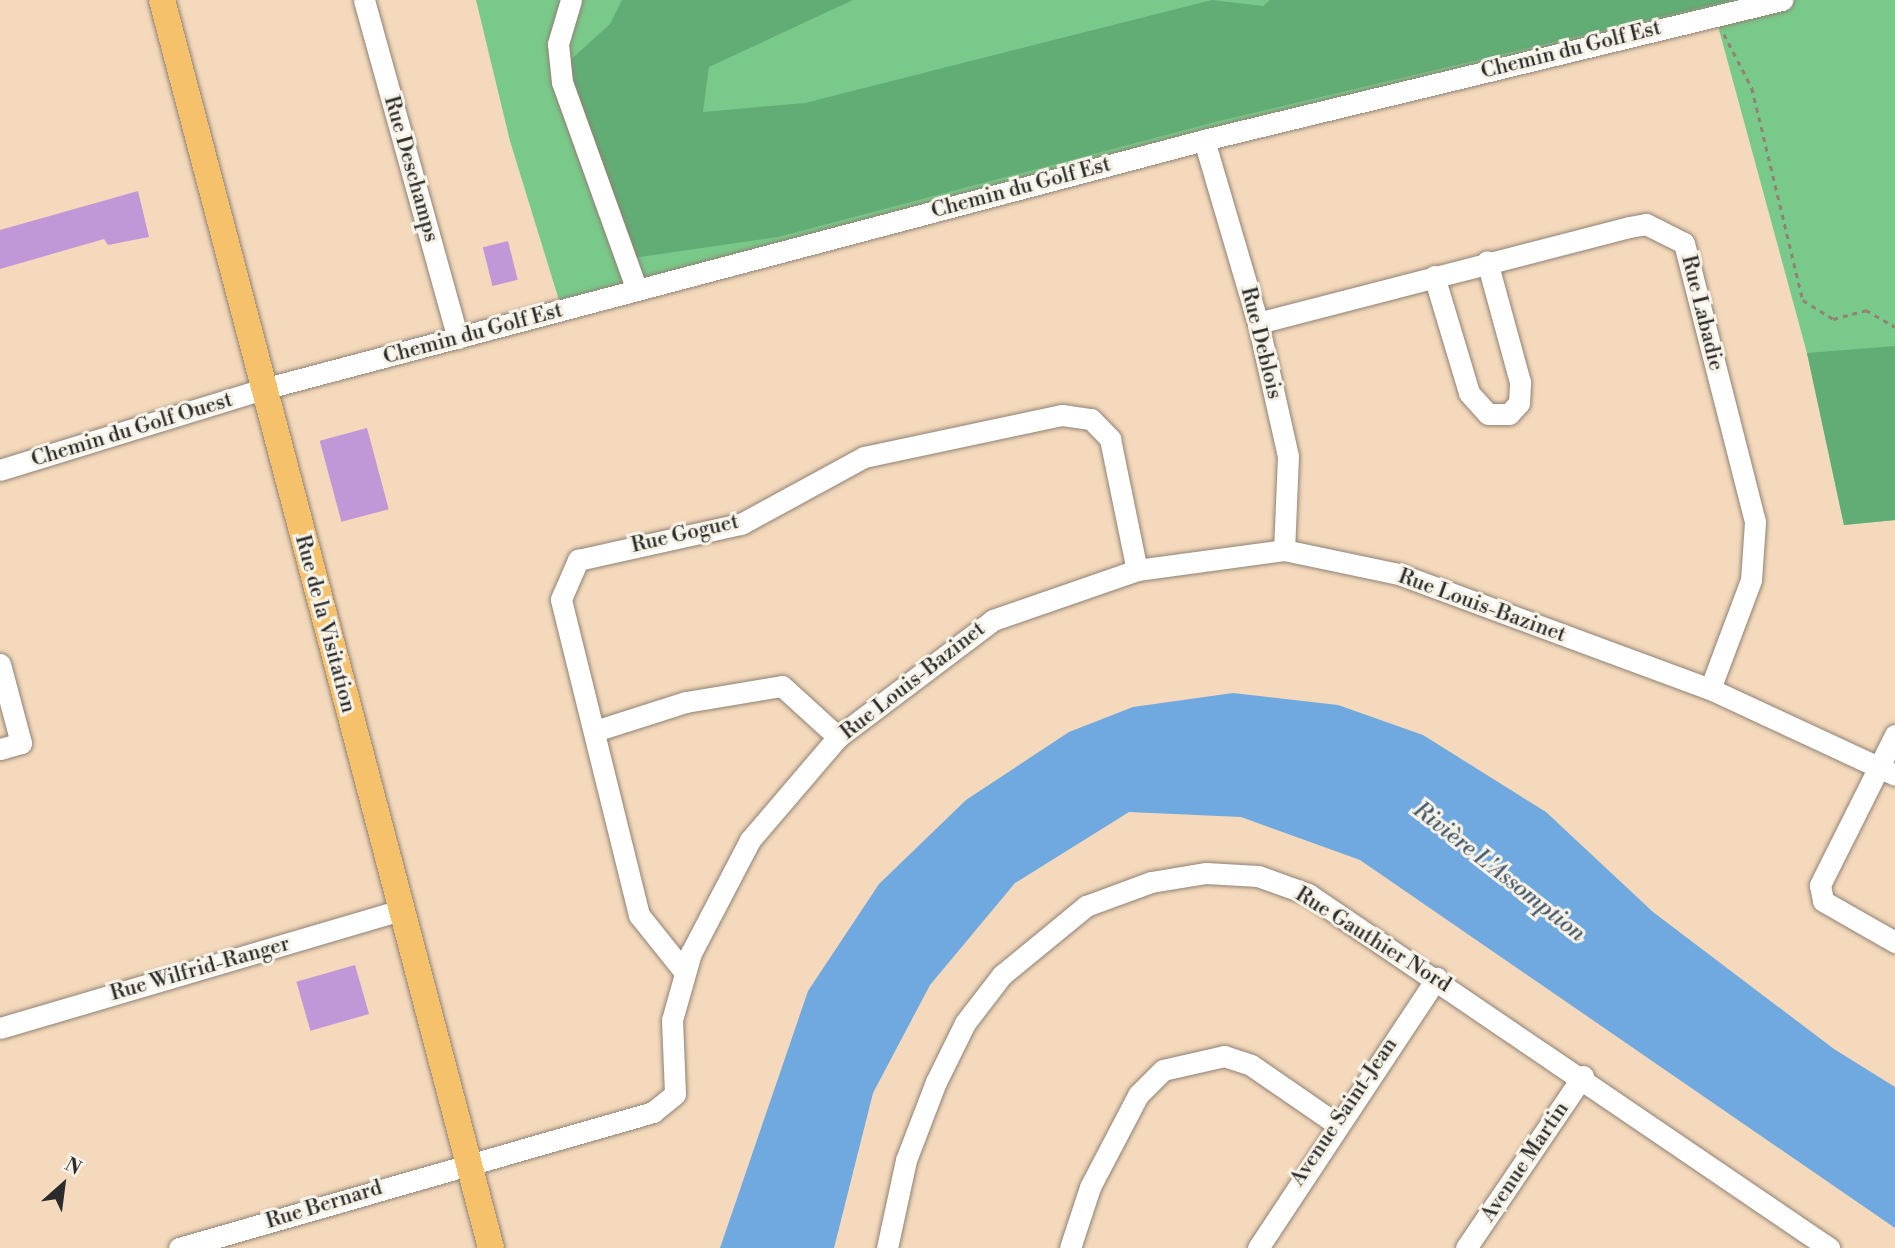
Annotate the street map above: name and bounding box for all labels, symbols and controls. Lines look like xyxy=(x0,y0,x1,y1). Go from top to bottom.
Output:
street label: Chemin du Golf Est xyxy=(1478,15,1664,85)
street label: Rue Deschamps xyxy=(378,93,444,245)
street label: Chemin du Golf Est xyxy=(929,152,1113,224)
street label: Rue Labadie xyxy=(1676,253,1728,373)
street label: Rue Deblois xyxy=(1235,284,1287,402)
street label: Chemin du Golf Est xyxy=(381,298,565,370)
street label: Chemin du Golf Ouest xyxy=(28,387,236,473)
street label: Rue Goguet xyxy=(629,509,741,559)
street label: Rue de la Visitation xyxy=(289,532,361,716)
street label: Rue Louis-Bazinet xyxy=(1395,564,1569,648)
street label: Rue Louis-Bazinet xyxy=(836,617,990,745)
water label: Rivière L'Assomption xyxy=(1408,796,1590,948)
street label: Rue Gauthier Nord xyxy=(1291,882,1455,998)
street label: Rue Wilfrid-Ranger xyxy=(107,931,293,1007)
street label: Avenue Saint-Jean xyxy=(1285,1033,1403,1191)
street label: Avenue Martin xyxy=(1476,1097,1574,1227)
north arrow xyxy=(28,1150,98,1220)
text: N xyxy=(61,1152,85,1181)
street label: Rue Bernard xyxy=(263,1175,385,1235)

